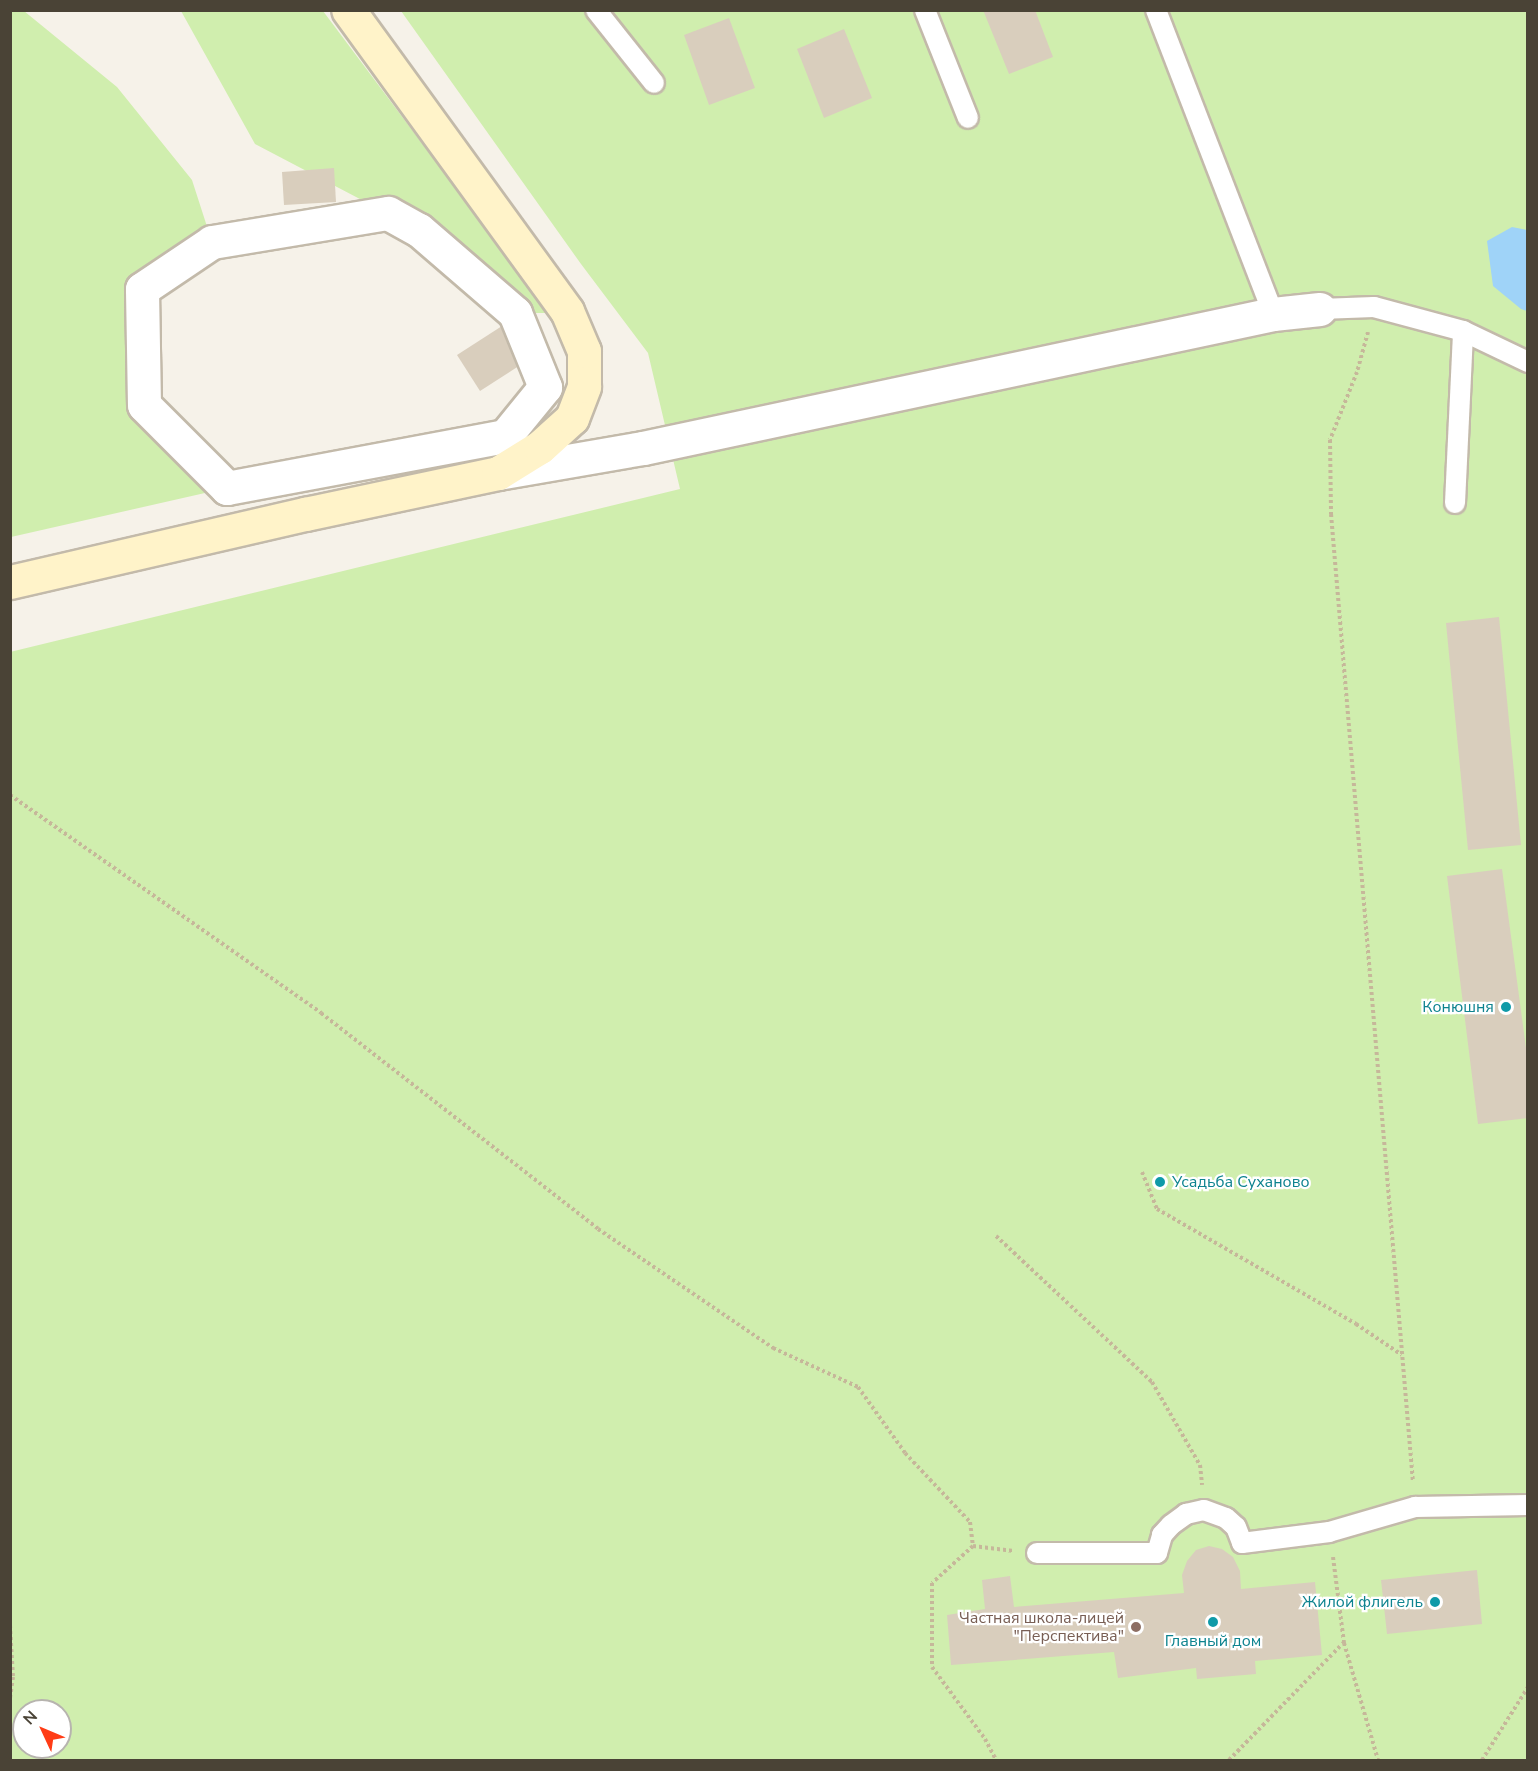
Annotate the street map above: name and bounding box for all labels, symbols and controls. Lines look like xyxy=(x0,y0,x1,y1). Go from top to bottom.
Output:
place label: Конюшня xyxy=(1422,997,1494,1017)
marker: Конюшня xyxy=(1499,1000,1513,1014)
place label: Усадьба Суханово xyxy=(1172,1172,1309,1192)
marker: Усадьба Суханово xyxy=(1153,1175,1167,1189)
place label: Жилой флигель xyxy=(1302,1592,1423,1612)
marker: Жилой флигель xyxy=(1428,1595,1442,1609)
place label: Частная школа-лицей "Перспектива" xyxy=(959,1608,1124,1646)
marker: Главный дом xyxy=(1206,1615,1220,1629)
marker: Частная школа-лицей "Перспектива" xyxy=(1129,1620,1143,1634)
place label: Главный дом xyxy=(1165,1631,1261,1651)
north arrow xyxy=(12,1699,72,1759)
text: N xyxy=(18,1706,43,1730)

